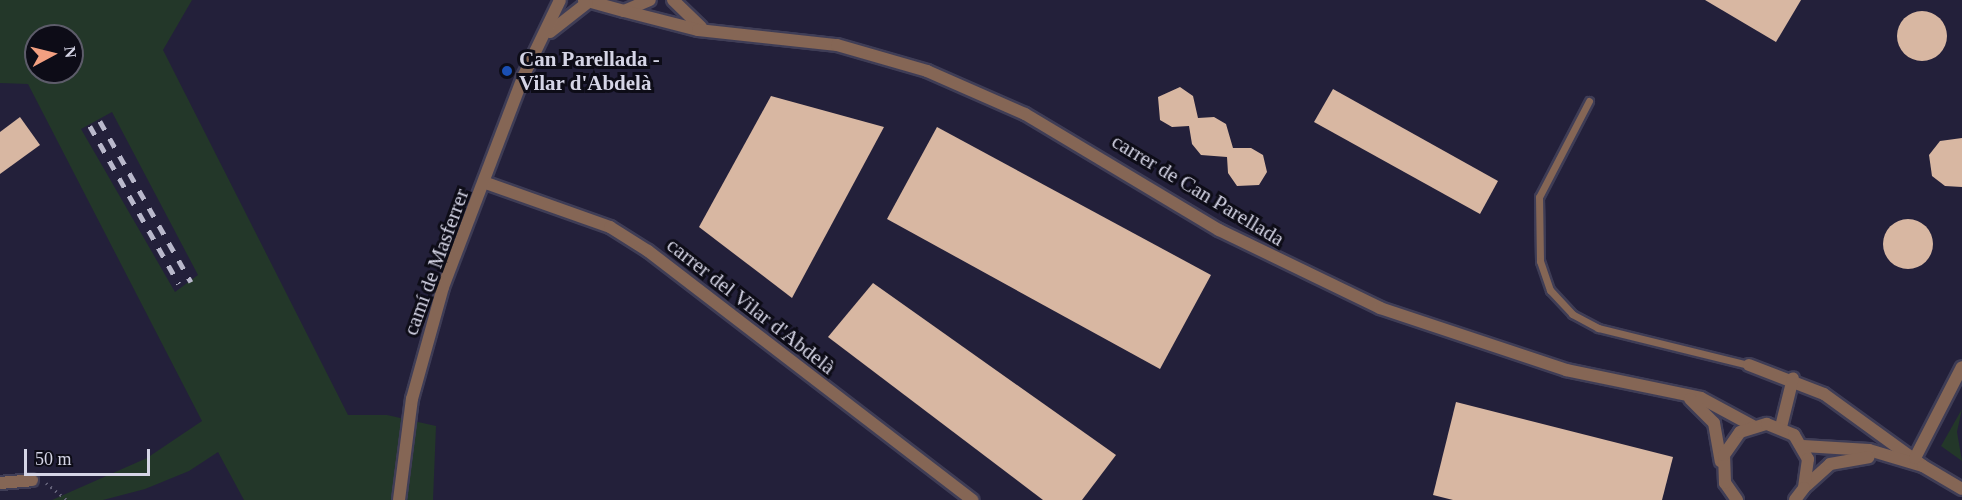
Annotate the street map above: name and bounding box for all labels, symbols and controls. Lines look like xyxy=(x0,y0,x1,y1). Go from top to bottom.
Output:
north arrow xyxy=(24,24,84,84)
text: N xyxy=(61,45,80,59)
place label: Can Parellada - Vilar d'Abdelà xyxy=(519,46,660,96)
marker: Can Parellada - Vilar d'Abdelà xyxy=(500,64,514,78)
street label: carrer de Can Parellada xyxy=(1107,129,1289,251)
street label: camí de Masferrer xyxy=(398,185,474,339)
street label: carrer del Vilar d'Abdelà xyxy=(662,232,840,380)
scale bar xyxy=(27,437,153,475)
text: 50 m xyxy=(35,449,72,469)

